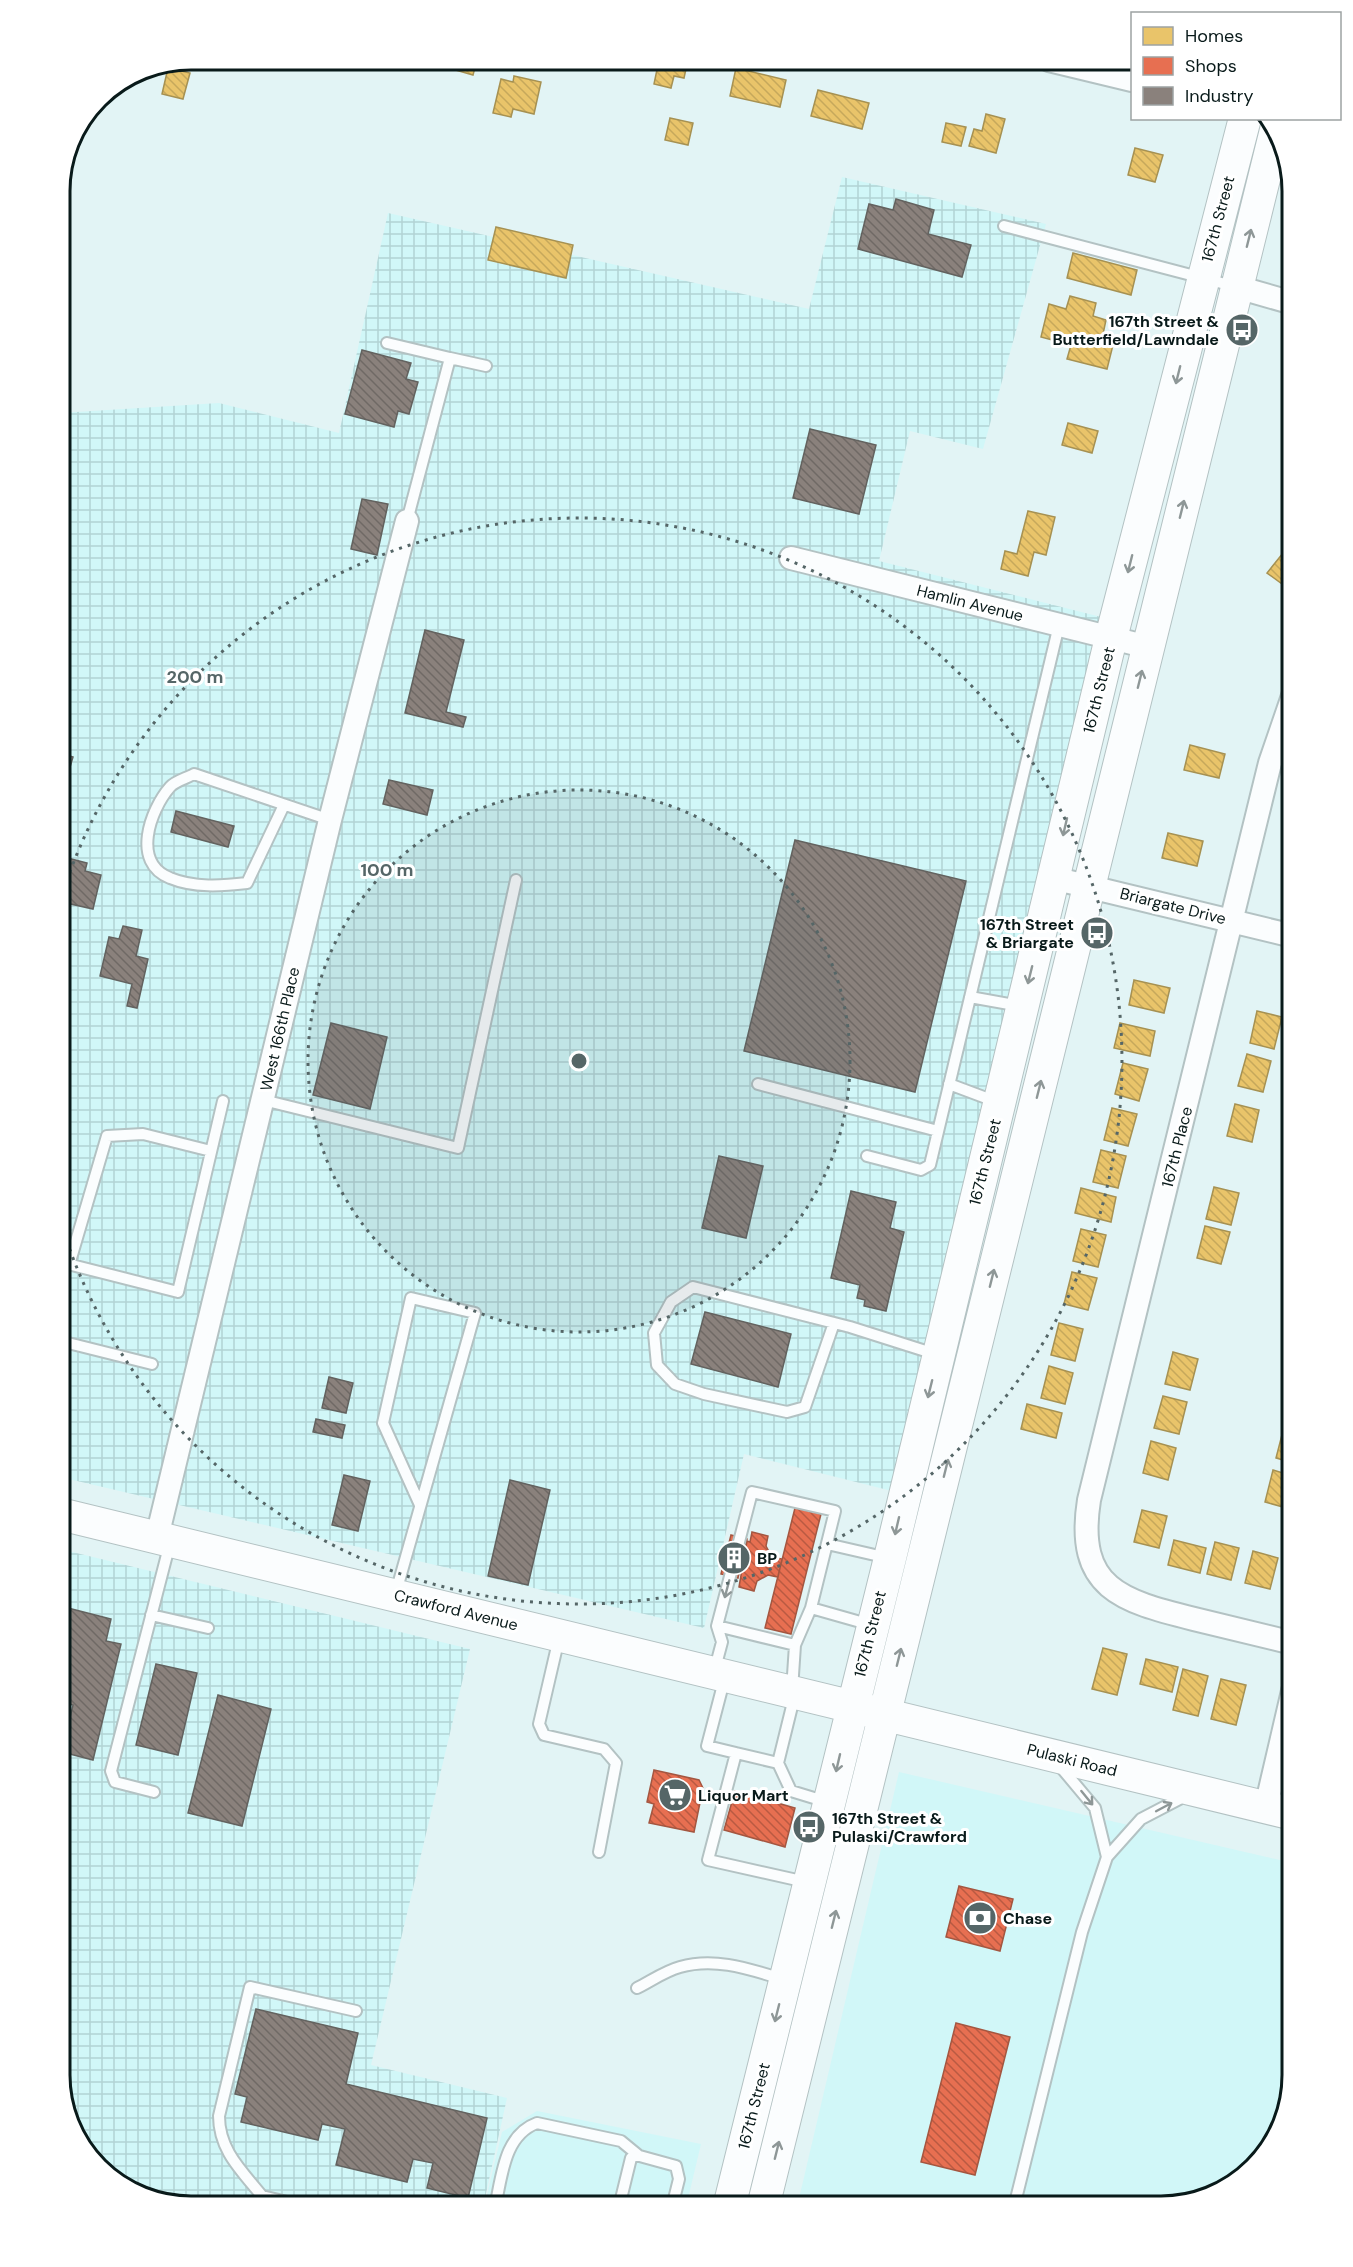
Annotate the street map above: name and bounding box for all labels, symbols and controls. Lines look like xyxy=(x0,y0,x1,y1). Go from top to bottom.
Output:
legend xyxy=(1131,12,1341,120)
text: Homes xyxy=(1185,24,1243,48)
text: Shops xyxy=(1185,54,1237,78)
text: Industry xyxy=(1185,84,1254,108)
street label: 167th Street xyxy=(1196,174,1240,264)
one-way arrow xyxy=(1244,229,1256,248)
place label: 167th Street & Butterfield/Lawndale xyxy=(1052,311,1220,350)
bus stop icon: 167th Street & Butterfield/Lawndale xyxy=(1224,312,1260,348)
one-way arrow xyxy=(1172,365,1184,384)
one-way arrow xyxy=(1177,500,1189,519)
one-way arrow xyxy=(1123,554,1135,573)
street label: Hamlin Avenue xyxy=(915,580,1025,626)
street label: 167th Street xyxy=(1078,645,1120,735)
text: 200 m xyxy=(167,665,223,689)
one-way arrow xyxy=(1135,670,1147,689)
one-way arrow xyxy=(1059,818,1071,837)
text: 100 m xyxy=(360,858,414,882)
street label: Briargate Drive xyxy=(1118,883,1228,929)
place label: 167th Street & Briargate xyxy=(980,914,1074,953)
bus stop icon: 167th Street & Briargate xyxy=(1079,915,1115,951)
street label: West 166th Place xyxy=(256,965,304,1093)
one-way arrow xyxy=(1023,966,1035,985)
centre of rings xyxy=(569,1051,589,1071)
one-way arrow xyxy=(1034,1080,1046,1099)
street label: 167th Place xyxy=(1157,1104,1197,1190)
street label: 167th Street xyxy=(964,1117,1006,1207)
one-way arrow xyxy=(987,1269,999,1288)
one-way arrow xyxy=(924,1380,936,1399)
one-way arrow xyxy=(940,1458,952,1477)
one-way arrow xyxy=(891,1516,903,1535)
building icon: BP xyxy=(716,1540,752,1576)
place label: BP xyxy=(757,1548,777,1569)
one-way arrow xyxy=(720,1579,732,1598)
street label: Crawford Avenue xyxy=(392,1584,520,1636)
street label: 167th Street xyxy=(849,1589,891,1679)
one-way arrow xyxy=(893,1648,905,1667)
street label: Pulaski Road xyxy=(1025,1739,1119,1781)
one-way arrow xyxy=(832,1753,844,1772)
supermarket icon: Liquor Mart xyxy=(657,1777,693,1813)
place label: Liquor Mart xyxy=(698,1785,789,1806)
one-way arrow xyxy=(1080,1790,1093,1806)
one-way arrow xyxy=(1155,1801,1172,1813)
place label: 167th Street & Pulaski/Crawford xyxy=(832,1808,967,1847)
bus stop icon: 167th Street & Pulaski/Crawford xyxy=(791,1809,827,1845)
bank icon: Chase xyxy=(962,1900,998,1936)
place label: Chase xyxy=(1003,1908,1052,1929)
one-way arrow xyxy=(829,1909,841,1928)
one-way arrow xyxy=(771,2003,783,2022)
street label: 167th Street xyxy=(733,2061,775,2151)
one-way arrow xyxy=(772,2141,784,2160)

